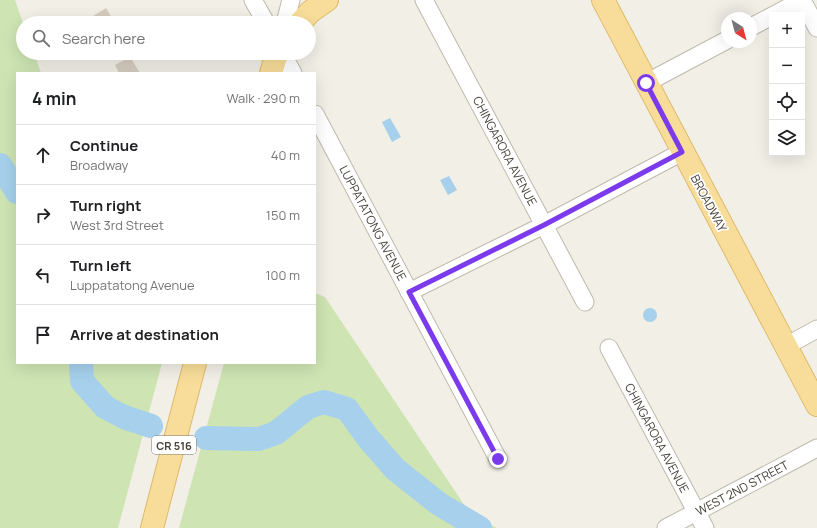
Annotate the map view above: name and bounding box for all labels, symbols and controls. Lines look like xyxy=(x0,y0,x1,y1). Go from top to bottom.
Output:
north arrow xyxy=(721,12,757,48)
map controls xyxy=(769,12,805,156)
button: + xyxy=(769,12,805,48)
search box xyxy=(16,16,316,60)
icon: search xyxy=(30,27,52,49)
text: Search here xyxy=(62,28,145,49)
button: − xyxy=(769,48,805,84)
route start xyxy=(637,74,655,92)
button: locate xyxy=(769,84,805,120)
text: 4 min xyxy=(32,87,76,110)
text: Walk · 290 m xyxy=(227,89,300,107)
street label: CHINGARORA AVENUE xyxy=(469,93,541,209)
button: layers xyxy=(769,120,805,156)
text: Continue xyxy=(70,135,138,156)
icon: ahead xyxy=(32,144,54,166)
text: 40 m xyxy=(271,146,300,164)
text: Broadway xyxy=(70,156,128,174)
street label: LUPPATATONG AVENUE xyxy=(335,162,411,284)
street label: BROADWAY xyxy=(687,171,731,235)
text: Turn right xyxy=(70,195,141,216)
icon: right xyxy=(32,204,54,226)
text: 150 m xyxy=(266,206,300,224)
text: West 3rd Street xyxy=(70,216,164,234)
text: Turn left xyxy=(70,255,132,276)
icon: left xyxy=(32,264,54,286)
text: 100 m xyxy=(265,266,300,284)
text: Luppatatong Avenue xyxy=(70,276,195,294)
icon: arrive xyxy=(32,324,54,346)
text: Arrive at destination xyxy=(70,324,219,345)
street label: CHINGARORA AVENUE xyxy=(621,380,693,496)
road number: CR 516 xyxy=(152,436,196,454)
route end xyxy=(489,450,507,468)
street label: WEST 2ND STREET xyxy=(693,456,792,520)

